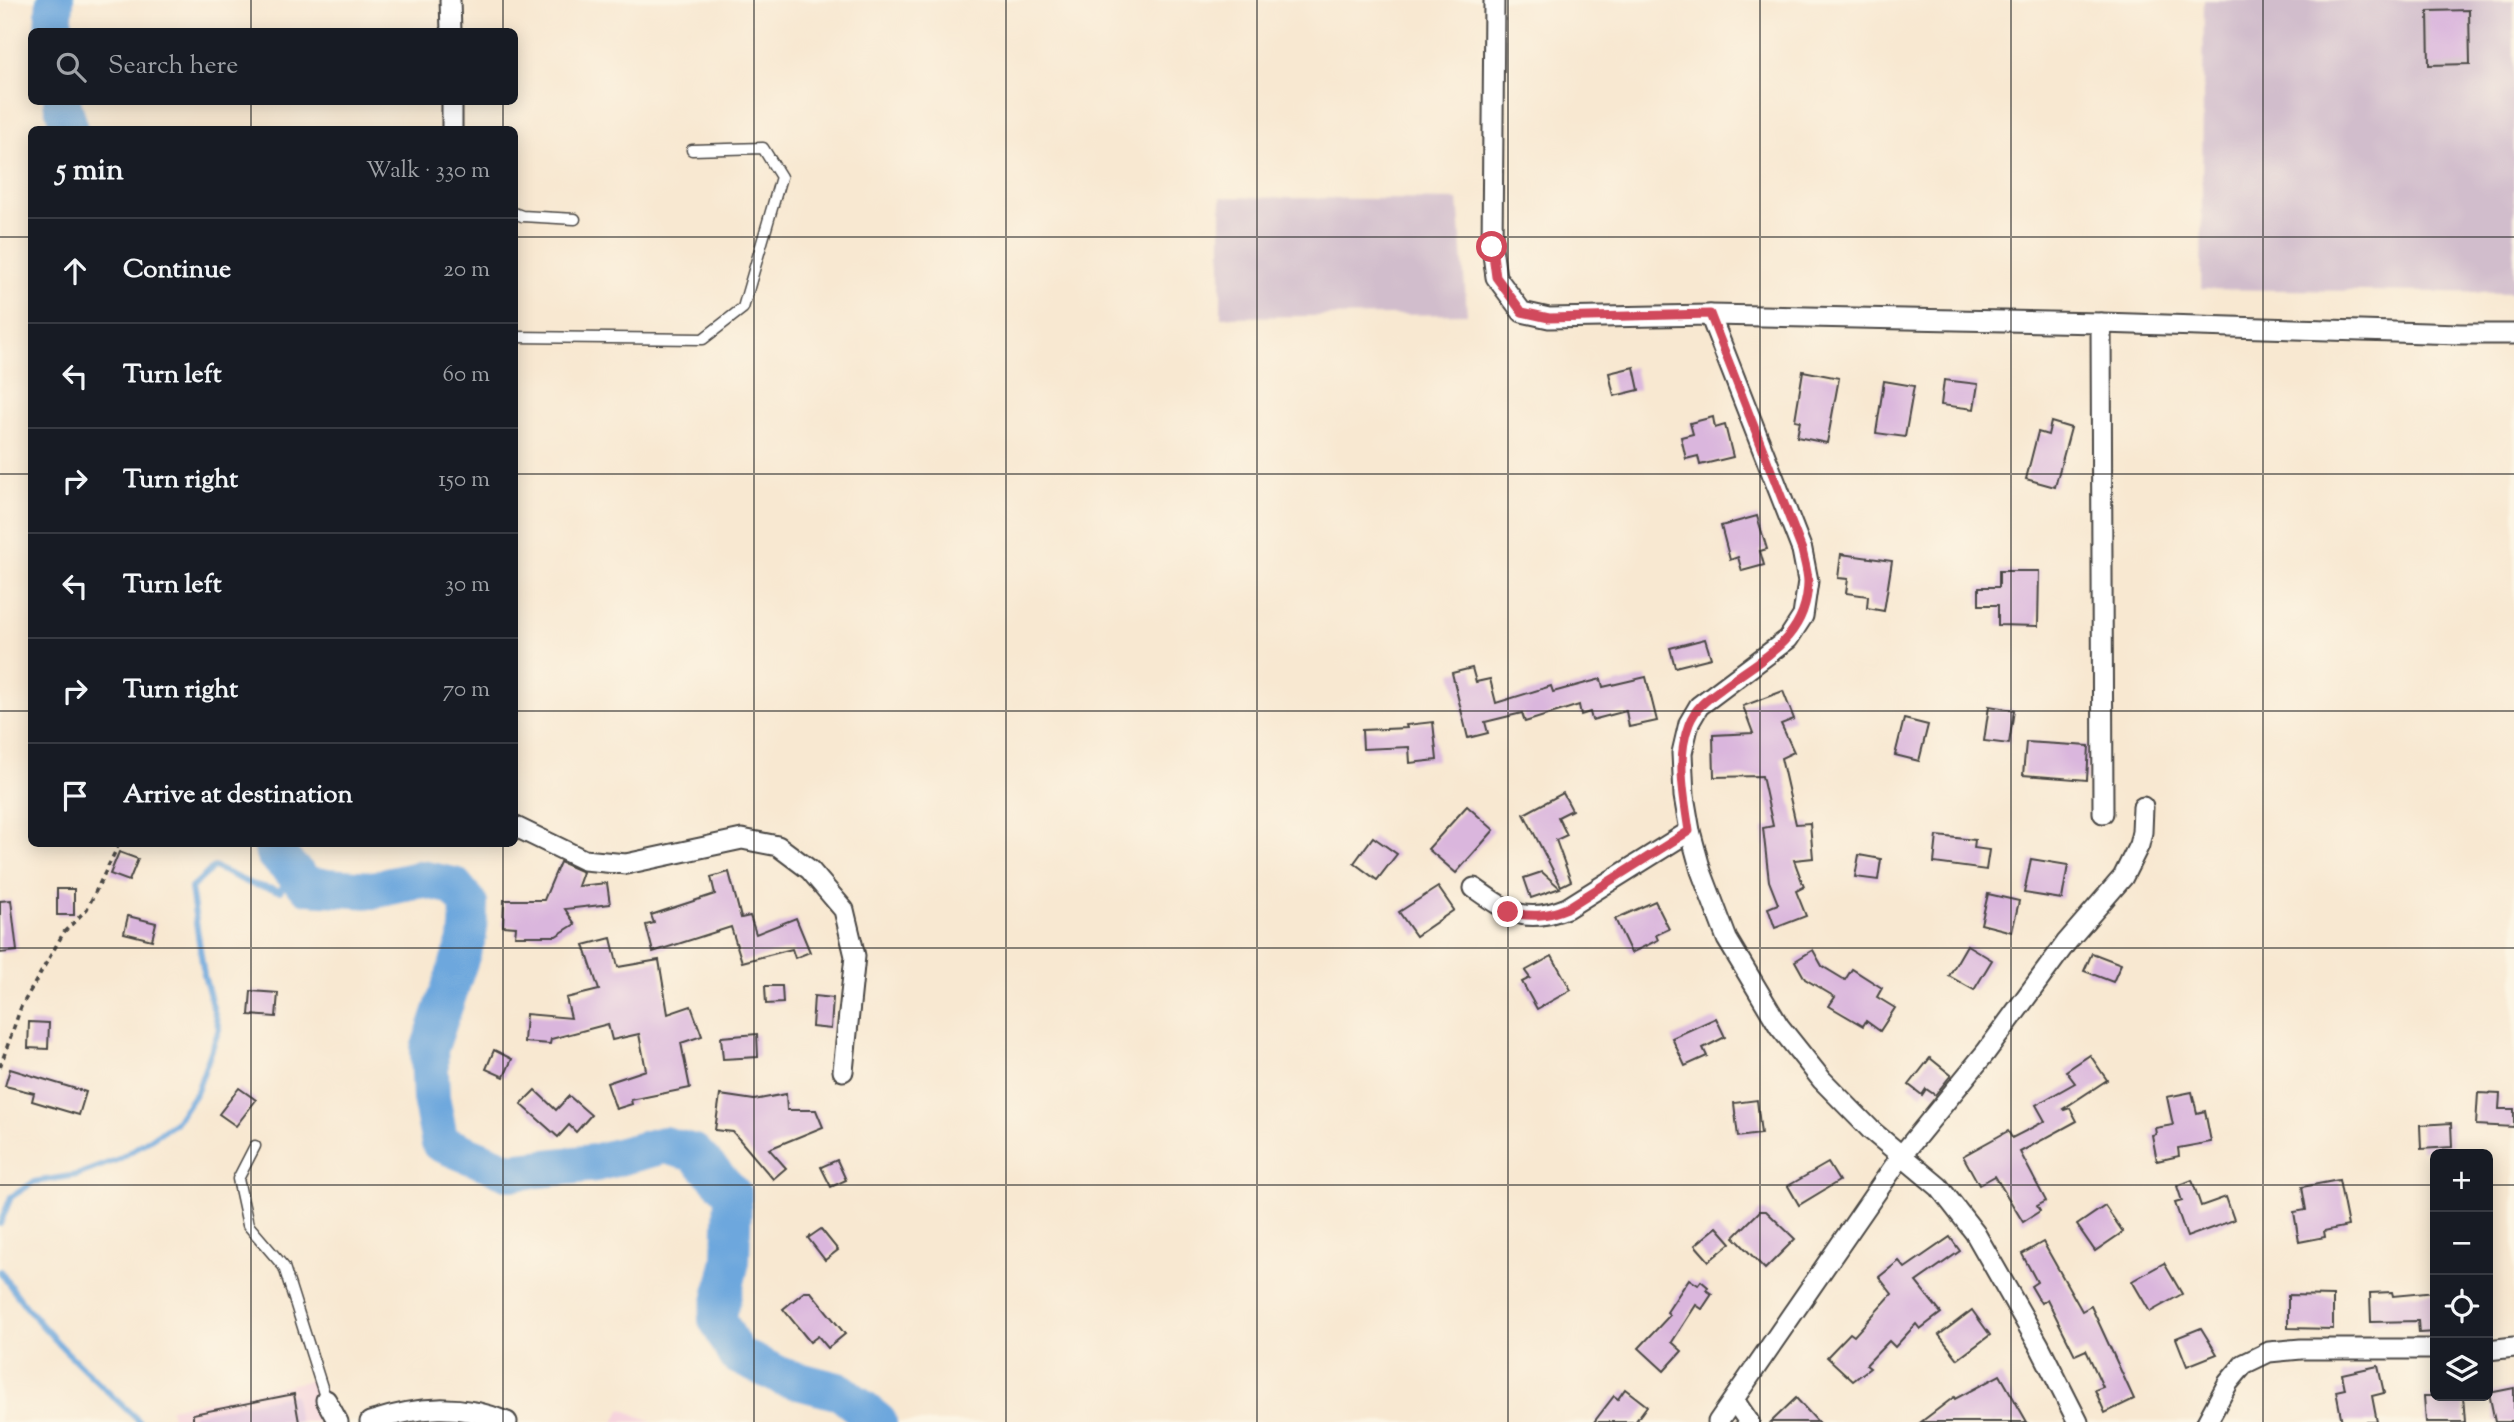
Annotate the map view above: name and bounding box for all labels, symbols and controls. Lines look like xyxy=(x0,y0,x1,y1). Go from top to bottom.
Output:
search box xyxy=(28,28,518,105)
icon: search xyxy=(52,48,90,86)
text: Search here xyxy=(108,48,238,85)
text: 5 min xyxy=(56,150,124,193)
text: Walk · 330 m xyxy=(366,155,490,188)
route start xyxy=(1476,231,1507,262)
icon: ahead xyxy=(56,252,94,290)
text: Continue xyxy=(123,252,231,289)
text: 20 m xyxy=(443,254,490,287)
icon: left xyxy=(56,357,94,395)
text: Turn left xyxy=(123,357,222,394)
text: 60 m xyxy=(442,359,490,392)
icon: right xyxy=(56,462,94,500)
text: Turn right xyxy=(123,462,238,499)
text: 150 m xyxy=(438,464,490,497)
icon: left xyxy=(56,567,94,605)
text: Turn left xyxy=(123,567,222,604)
text: 30 m xyxy=(445,569,490,602)
icon: right xyxy=(56,672,94,710)
text: Turn right xyxy=(123,672,238,709)
text: 70 m xyxy=(443,674,490,707)
icon: arrive xyxy=(56,777,94,815)
text: Arrive at destination xyxy=(123,777,353,814)
route end xyxy=(1492,896,1523,927)
map controls xyxy=(2430,1149,2493,1401)
button: + xyxy=(2430,1149,2493,1212)
button: − xyxy=(2430,1212,2493,1275)
button: locate xyxy=(2430,1275,2493,1338)
button: layers xyxy=(2430,1338,2493,1401)

